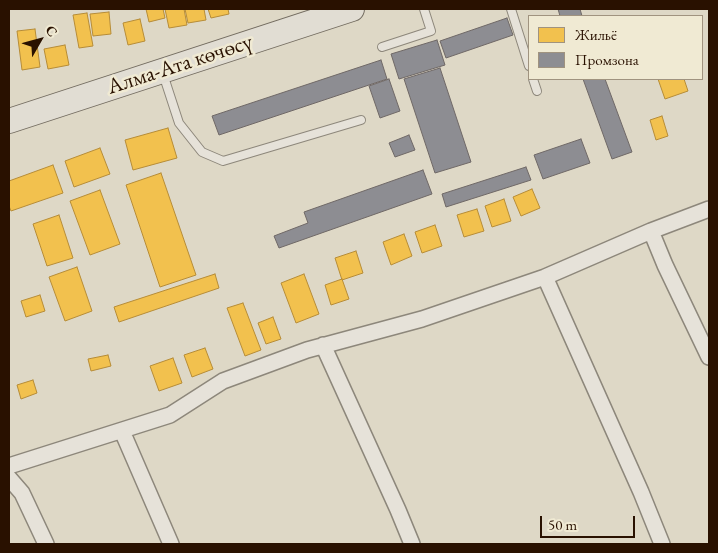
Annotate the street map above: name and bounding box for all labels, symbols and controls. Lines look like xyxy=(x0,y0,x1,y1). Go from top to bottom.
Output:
north arrow xyxy=(15,15,65,65)
legend xyxy=(528,15,703,80)
text: С xyxy=(42,21,62,40)
text: Жильё xyxy=(575,25,617,44)
street label: Алма-Ата көчөсү xyxy=(104,29,256,101)
text: Промзона xyxy=(575,50,639,69)
scale bar xyxy=(543,506,638,538)
text: 50 m xyxy=(548,515,577,534)

